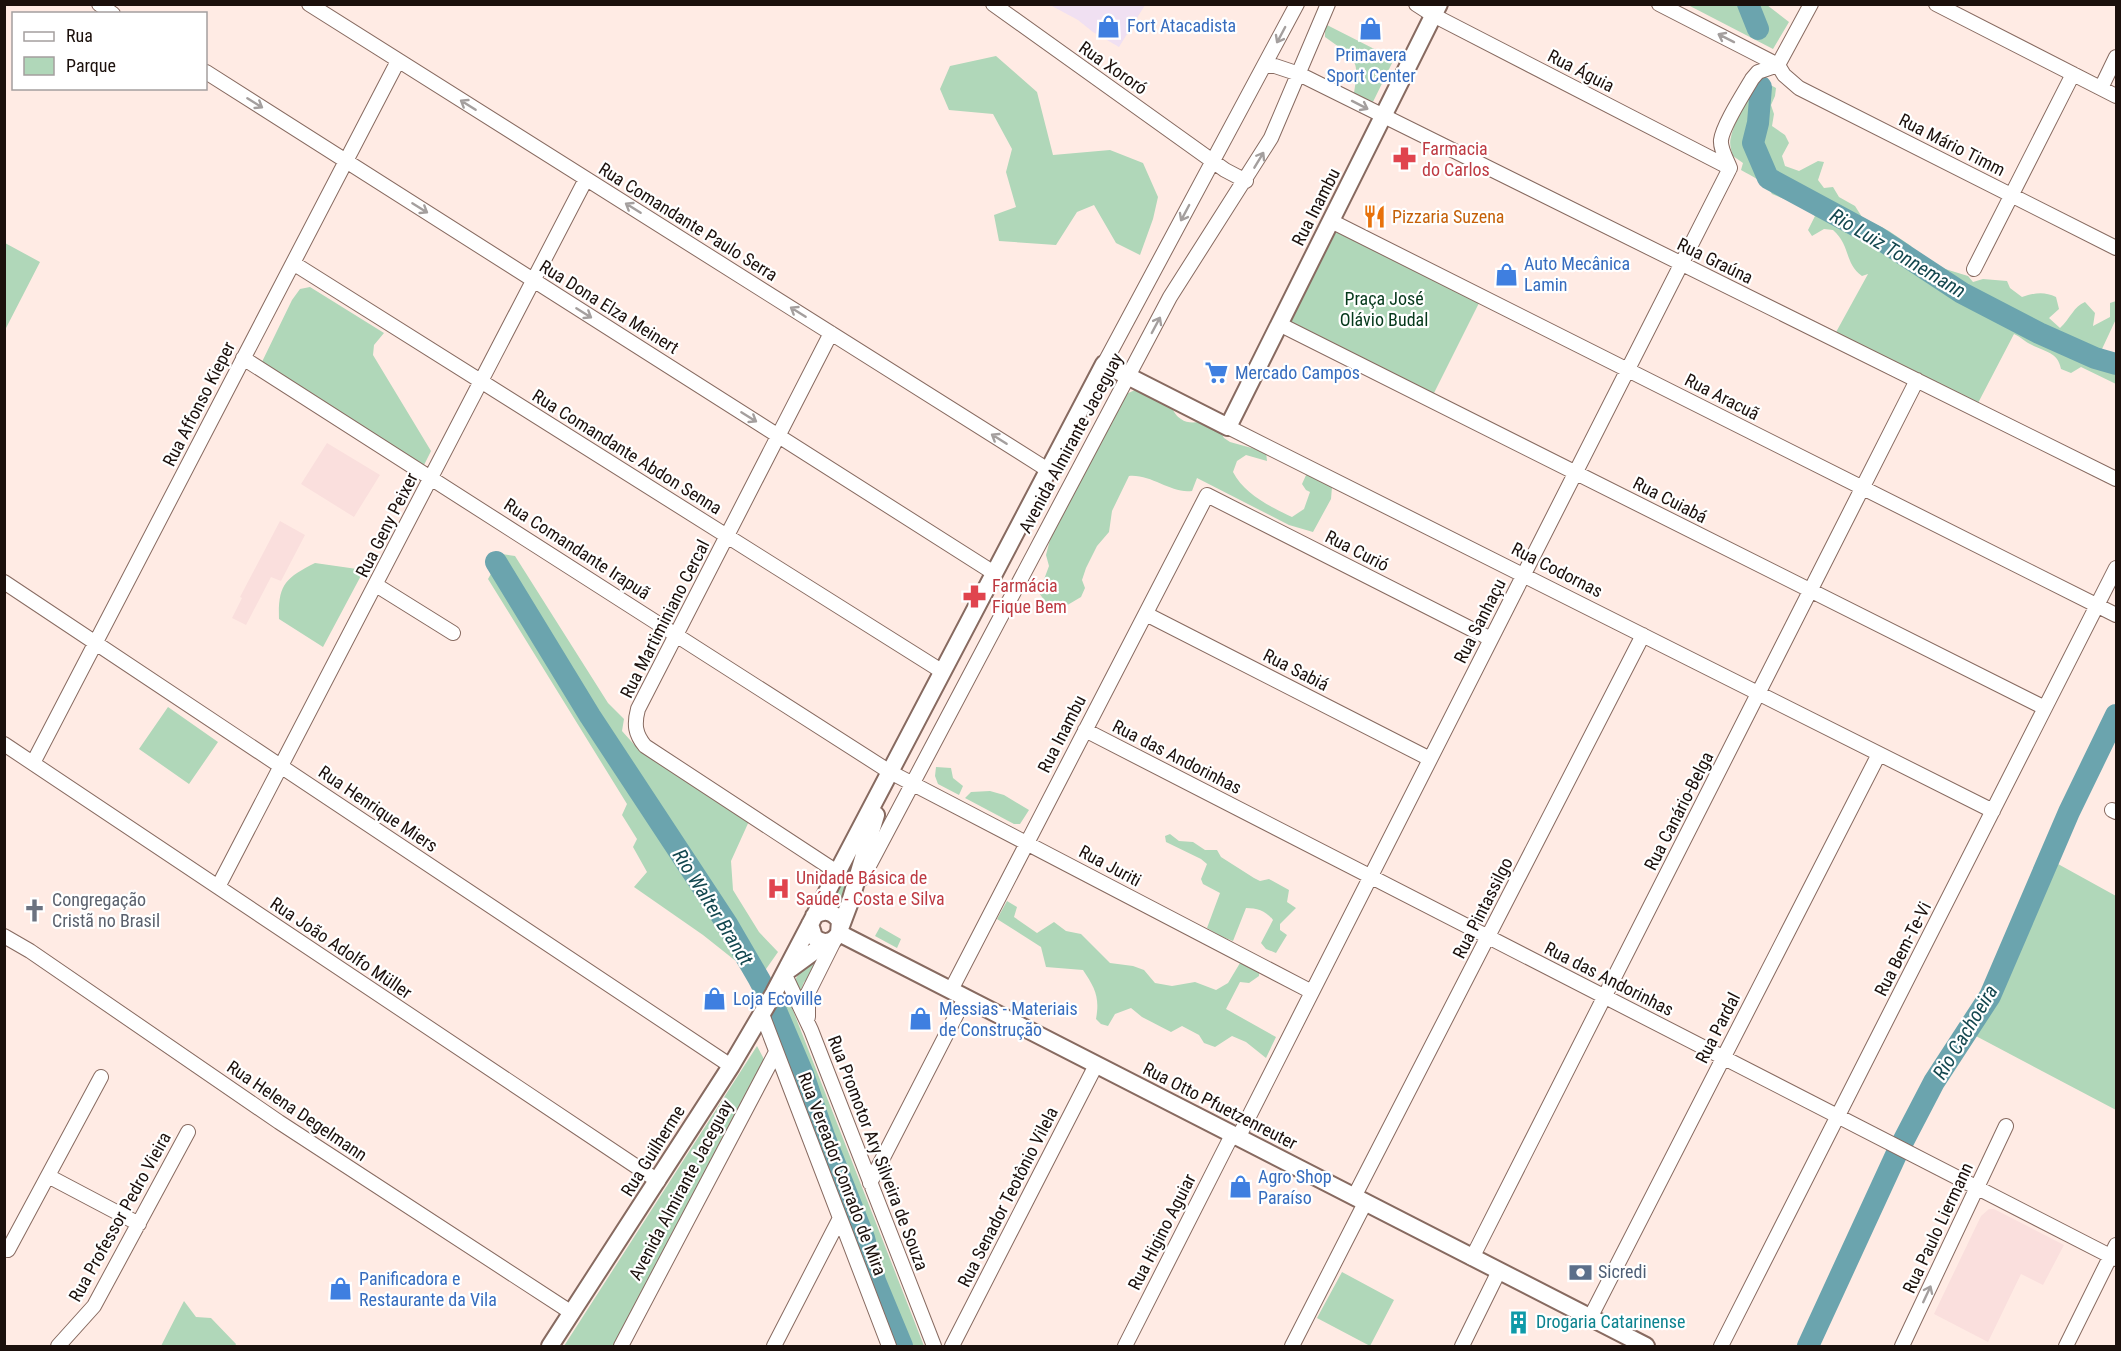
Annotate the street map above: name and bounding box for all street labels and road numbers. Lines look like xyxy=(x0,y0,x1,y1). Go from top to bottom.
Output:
street label: Rua Xororó xyxy=(1075,36,1151,99)
street label: Rua Águia xyxy=(1545,45,1618,96)
street label: Rua Mário Timm xyxy=(1896,109,2009,180)
street label: Rua Comandante Paulo Serra xyxy=(595,158,782,285)
street label: Rua Inambu xyxy=(1287,165,1344,249)
street label: Rua Graúna xyxy=(1674,233,1756,288)
street label: Rua Dona Elza Meinert xyxy=(536,255,683,358)
street label: Rua Affonso Kieper xyxy=(158,337,239,470)
street label: Avenida Almirante Jaceguay xyxy=(1014,349,1127,536)
street label: Rua Aracuã xyxy=(1681,369,1763,424)
street label: Rua Comandante Abdon Senna xyxy=(529,385,726,519)
street label: Rua Geny Peixer xyxy=(351,469,422,581)
street label: Rua Cuiabá xyxy=(1630,472,1711,527)
street label: Rua Comandante Irapuã xyxy=(500,494,654,604)
street label: Rua Curió xyxy=(1322,526,1393,575)
street label: Rua Martiminiano Cercal xyxy=(616,536,714,701)
street label: Rua Codornas xyxy=(1508,538,1606,601)
street label: Rua Sanhaçu xyxy=(1449,575,1510,667)
street label: Rua Sabiá xyxy=(1260,644,1332,695)
street label: Rua Inambu xyxy=(1033,692,1090,776)
street label: Rua das Andorinhas xyxy=(1109,715,1245,798)
street label: Rua Canário-Belga xyxy=(1640,748,1717,874)
street label: Rua Henrique Miers xyxy=(315,761,442,856)
street label: Rua Juriti xyxy=(1076,840,1145,891)
street label: Rua Pintassilgo xyxy=(1448,854,1517,962)
street label: Rua João Adolfo Müller xyxy=(266,892,417,1003)
street label: Rua Bem-Te-Vi xyxy=(1870,898,1935,999)
street label: Rua das Andorinhas xyxy=(1541,937,1677,1020)
street label: Rua Pardal xyxy=(1691,989,1744,1067)
street label: Rua Promotor Ary Silveira de Souza xyxy=(824,1032,933,1273)
street label: Rua Helena Degelmann xyxy=(223,1056,371,1165)
street label: Rua Otto Pfuetzenreuter xyxy=(1140,1058,1301,1154)
street label: Rua Vereador Conrado de Mira xyxy=(794,1069,891,1278)
street label: Avenida Almirante Jaceguay xyxy=(624,1096,737,1283)
street label: Rua Guilherme xyxy=(616,1101,689,1200)
street label: Rua Senador Teotônio Vilela xyxy=(953,1103,1062,1290)
street label: Rua Professor Pedro Vieira xyxy=(64,1128,175,1305)
street label: Rua Paulo Liermann xyxy=(1898,1159,1977,1296)
street label: Rua Higino Aguiar xyxy=(1123,1170,1200,1293)

